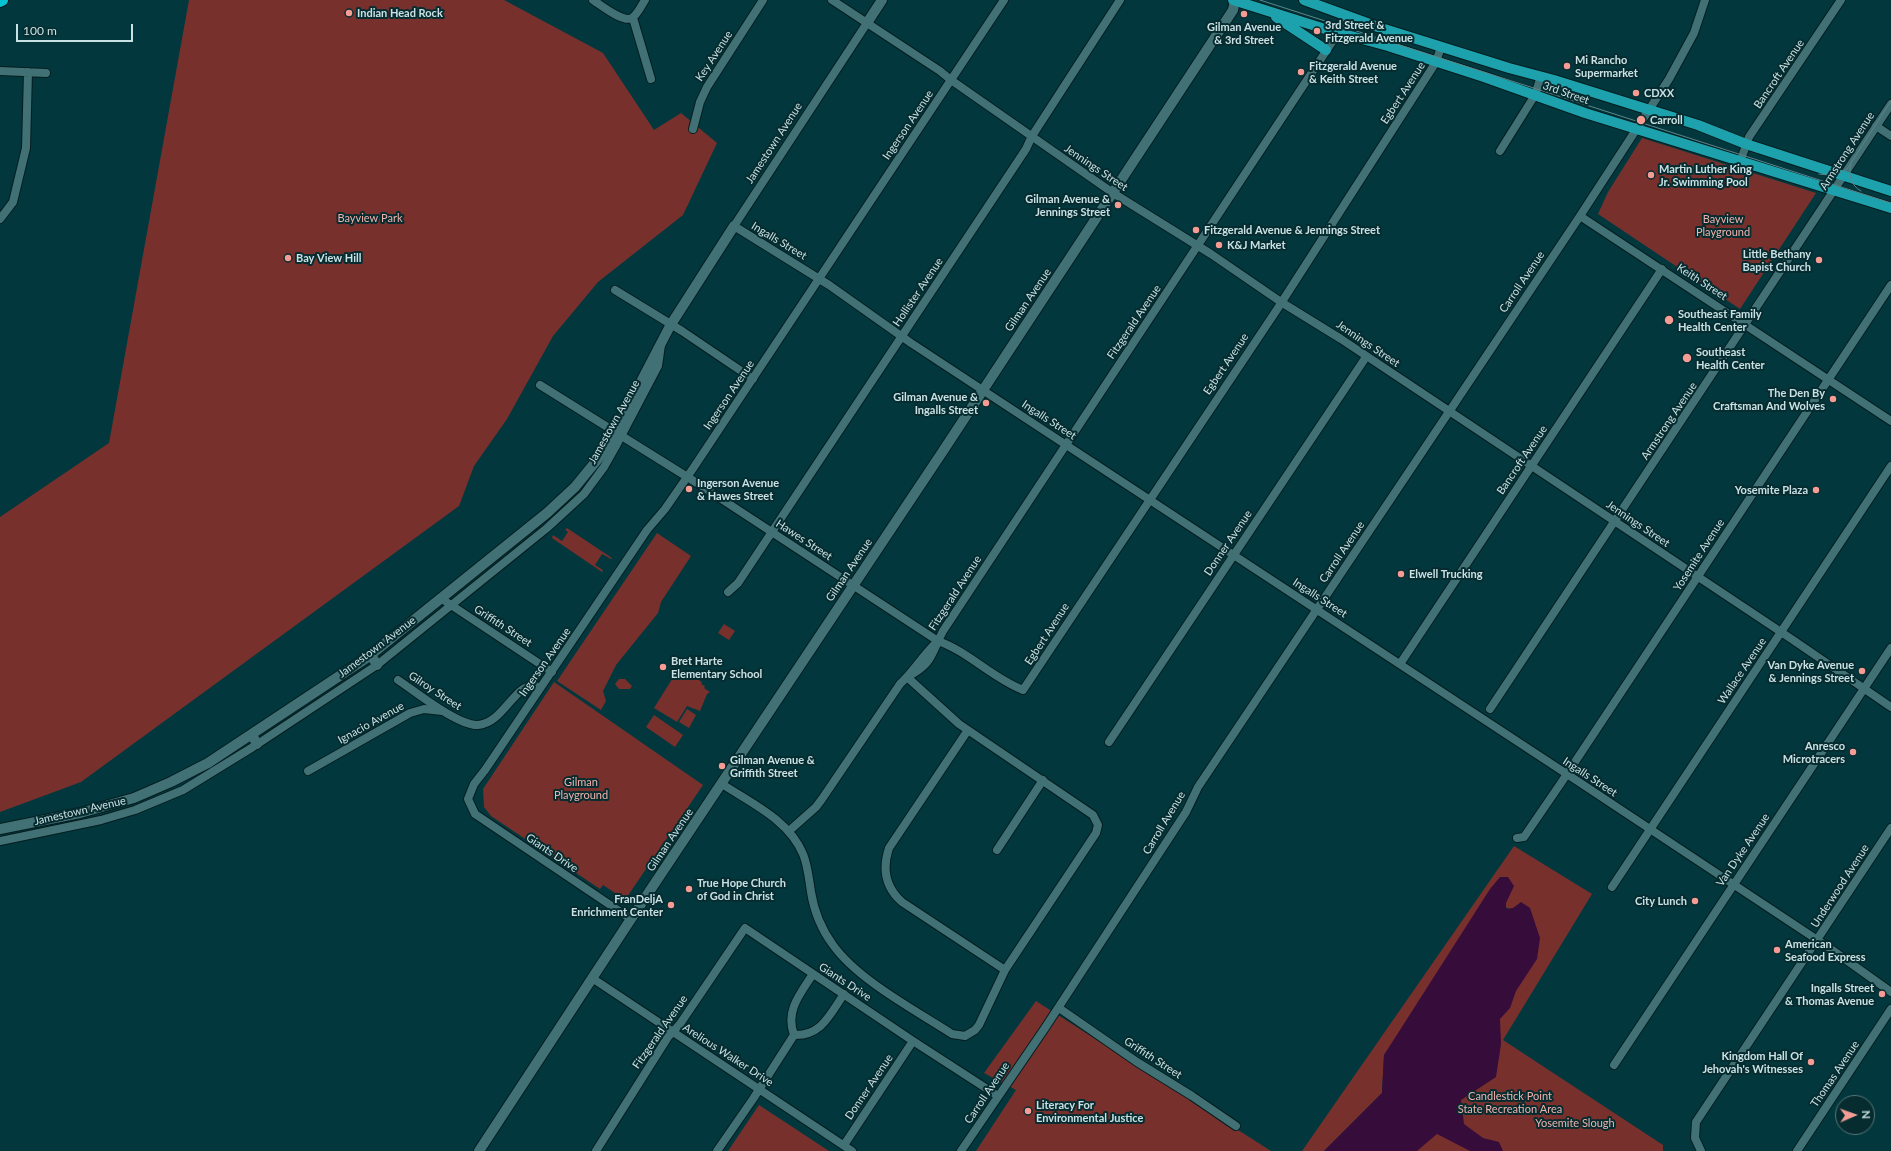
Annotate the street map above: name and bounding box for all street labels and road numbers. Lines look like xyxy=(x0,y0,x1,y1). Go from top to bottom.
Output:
street label: Key Avenue xyxy=(693,28,735,84)
street label: Bancroft Avenue xyxy=(1751,37,1807,111)
street label: Egbert Avenue xyxy=(1378,60,1428,126)
street label: 3rd Street xyxy=(1541,79,1591,107)
street label: Ingerson Avenue xyxy=(880,88,936,162)
street label: Jamestown Avenue xyxy=(743,100,805,186)
street label: Armstrong Avenue xyxy=(1817,110,1877,192)
street label: Jennings Street xyxy=(1062,142,1130,194)
street label: Ingalls Street xyxy=(749,219,809,263)
street label: Carroll Avenue xyxy=(1497,249,1547,315)
street label: Hollister Avenue xyxy=(890,255,946,329)
street label: Keith Street xyxy=(1674,261,1730,303)
street label: Gilman Avenue xyxy=(1002,266,1054,334)
street label: Fitzgerald Avenue xyxy=(1104,282,1164,362)
street label: Jennings Street xyxy=(1334,318,1402,370)
street label: Egbert Avenue xyxy=(1201,331,1251,397)
street label: Ingerson Avenue xyxy=(701,358,757,432)
street label: Jamestown Avenue xyxy=(586,378,642,466)
street label: Armstrong Avenue xyxy=(1638,380,1700,462)
street label: Ingalls Street xyxy=(1019,398,1079,442)
street label: Bancroft Avenue xyxy=(1494,423,1550,497)
street label: Jennings Street xyxy=(1604,498,1672,550)
street label: Donner Avenue xyxy=(1201,508,1255,578)
street label: Hawes Street xyxy=(773,517,835,563)
street label: Yosemite Avenue xyxy=(1671,517,1727,593)
street label: Carroll Avenue xyxy=(1317,519,1367,585)
street label: Gilman Avenue xyxy=(823,536,875,604)
street label: Fitzgerald Avenue xyxy=(926,553,984,633)
street label: Ingalls Street xyxy=(1290,576,1350,620)
street label: Egbert Avenue xyxy=(1022,601,1072,667)
street label: Griffith Street xyxy=(472,602,534,650)
street label: Jamestown Avenue xyxy=(336,614,418,680)
street label: Ingerson Avenue xyxy=(516,625,574,699)
street label: Wallace Avenue xyxy=(1715,635,1769,707)
street label: Gilroy Street xyxy=(406,669,464,713)
street label: Ignacio Avenue xyxy=(336,699,406,747)
street label: Ingalls Street xyxy=(1560,755,1620,799)
street label: Carroll Avenue xyxy=(1140,789,1188,857)
street label: Jamestown Avenue xyxy=(33,794,127,828)
street label: Gilman Avenue xyxy=(644,806,696,874)
street label: Van Dyke Avenue xyxy=(1714,811,1772,889)
street label: Giants Drive xyxy=(523,831,581,875)
street label: Underwood Avenue xyxy=(1808,842,1872,930)
street label: Giants Drive xyxy=(816,960,874,1004)
street label: Fitzgerald Avenue xyxy=(630,993,690,1071)
street label: Arelious Walker Drive xyxy=(680,1021,776,1089)
street label: Griffith Street xyxy=(1122,1034,1184,1082)
street label: Thomas Avenue xyxy=(1808,1038,1862,1110)
street label: Donner Avenue xyxy=(842,1052,896,1122)
street label: Carroll Avenue xyxy=(962,1060,1012,1126)

